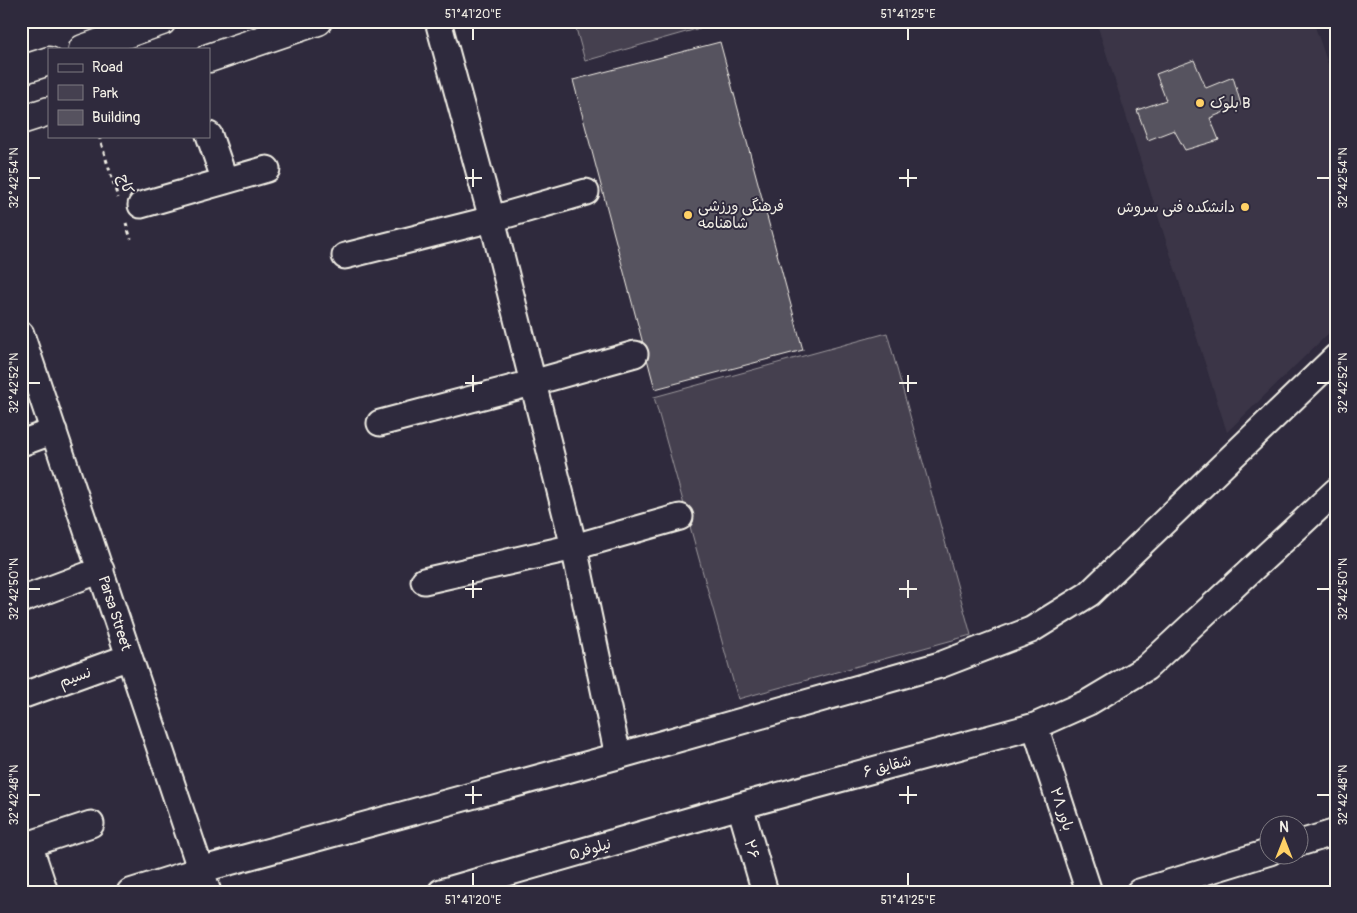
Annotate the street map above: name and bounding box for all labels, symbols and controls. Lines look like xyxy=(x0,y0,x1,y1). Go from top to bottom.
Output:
text: 51°41'20"E xyxy=(445,7,501,22)
text: 51°41'25"E xyxy=(881,7,935,22)
legend xyxy=(48,48,210,138)
text: Road xyxy=(92,58,123,77)
text: Park xyxy=(92,84,119,103)
place label: بلوک B xyxy=(1210,94,1251,113)
marker: بلوک B xyxy=(1194,97,1206,109)
text: Building xyxy=(92,108,140,127)
text: 32°42'54"N xyxy=(7,147,22,209)
text: 32°42'54"N xyxy=(1336,147,1351,209)
street label: کاج xyxy=(114,172,137,196)
place label: فرهنگی ورزشی شاهنامه xyxy=(698,197,784,233)
place label: دانشکده فنی سروش xyxy=(1117,198,1235,217)
marker: دانشکده فنی سروش xyxy=(1239,201,1251,213)
marker: فرهنگی ورزشی شاهنامه xyxy=(682,209,694,221)
text: 32°42'52"N xyxy=(7,353,22,413)
text: 32°42'52"N xyxy=(1336,353,1351,413)
text: 32°42'50"N xyxy=(7,558,22,620)
text: 32°42'50"N xyxy=(1336,558,1351,620)
street label: Parsa Street xyxy=(93,573,136,654)
street label: نسیم xyxy=(57,663,94,694)
street label: شقایق ۶ xyxy=(861,751,913,782)
text: 32°42'48"N xyxy=(7,765,22,825)
text: 32°42'48"N xyxy=(1336,765,1351,825)
street label: باور ۲۸ xyxy=(1046,785,1078,833)
north arrow xyxy=(1260,816,1310,866)
text: N xyxy=(1279,819,1289,836)
street label: نیلوفر۵ xyxy=(567,834,613,865)
street label: ۲۶ xyxy=(740,837,763,861)
text: 51°41'20"E xyxy=(445,893,501,908)
text: 51°41'25"E xyxy=(881,893,935,908)

